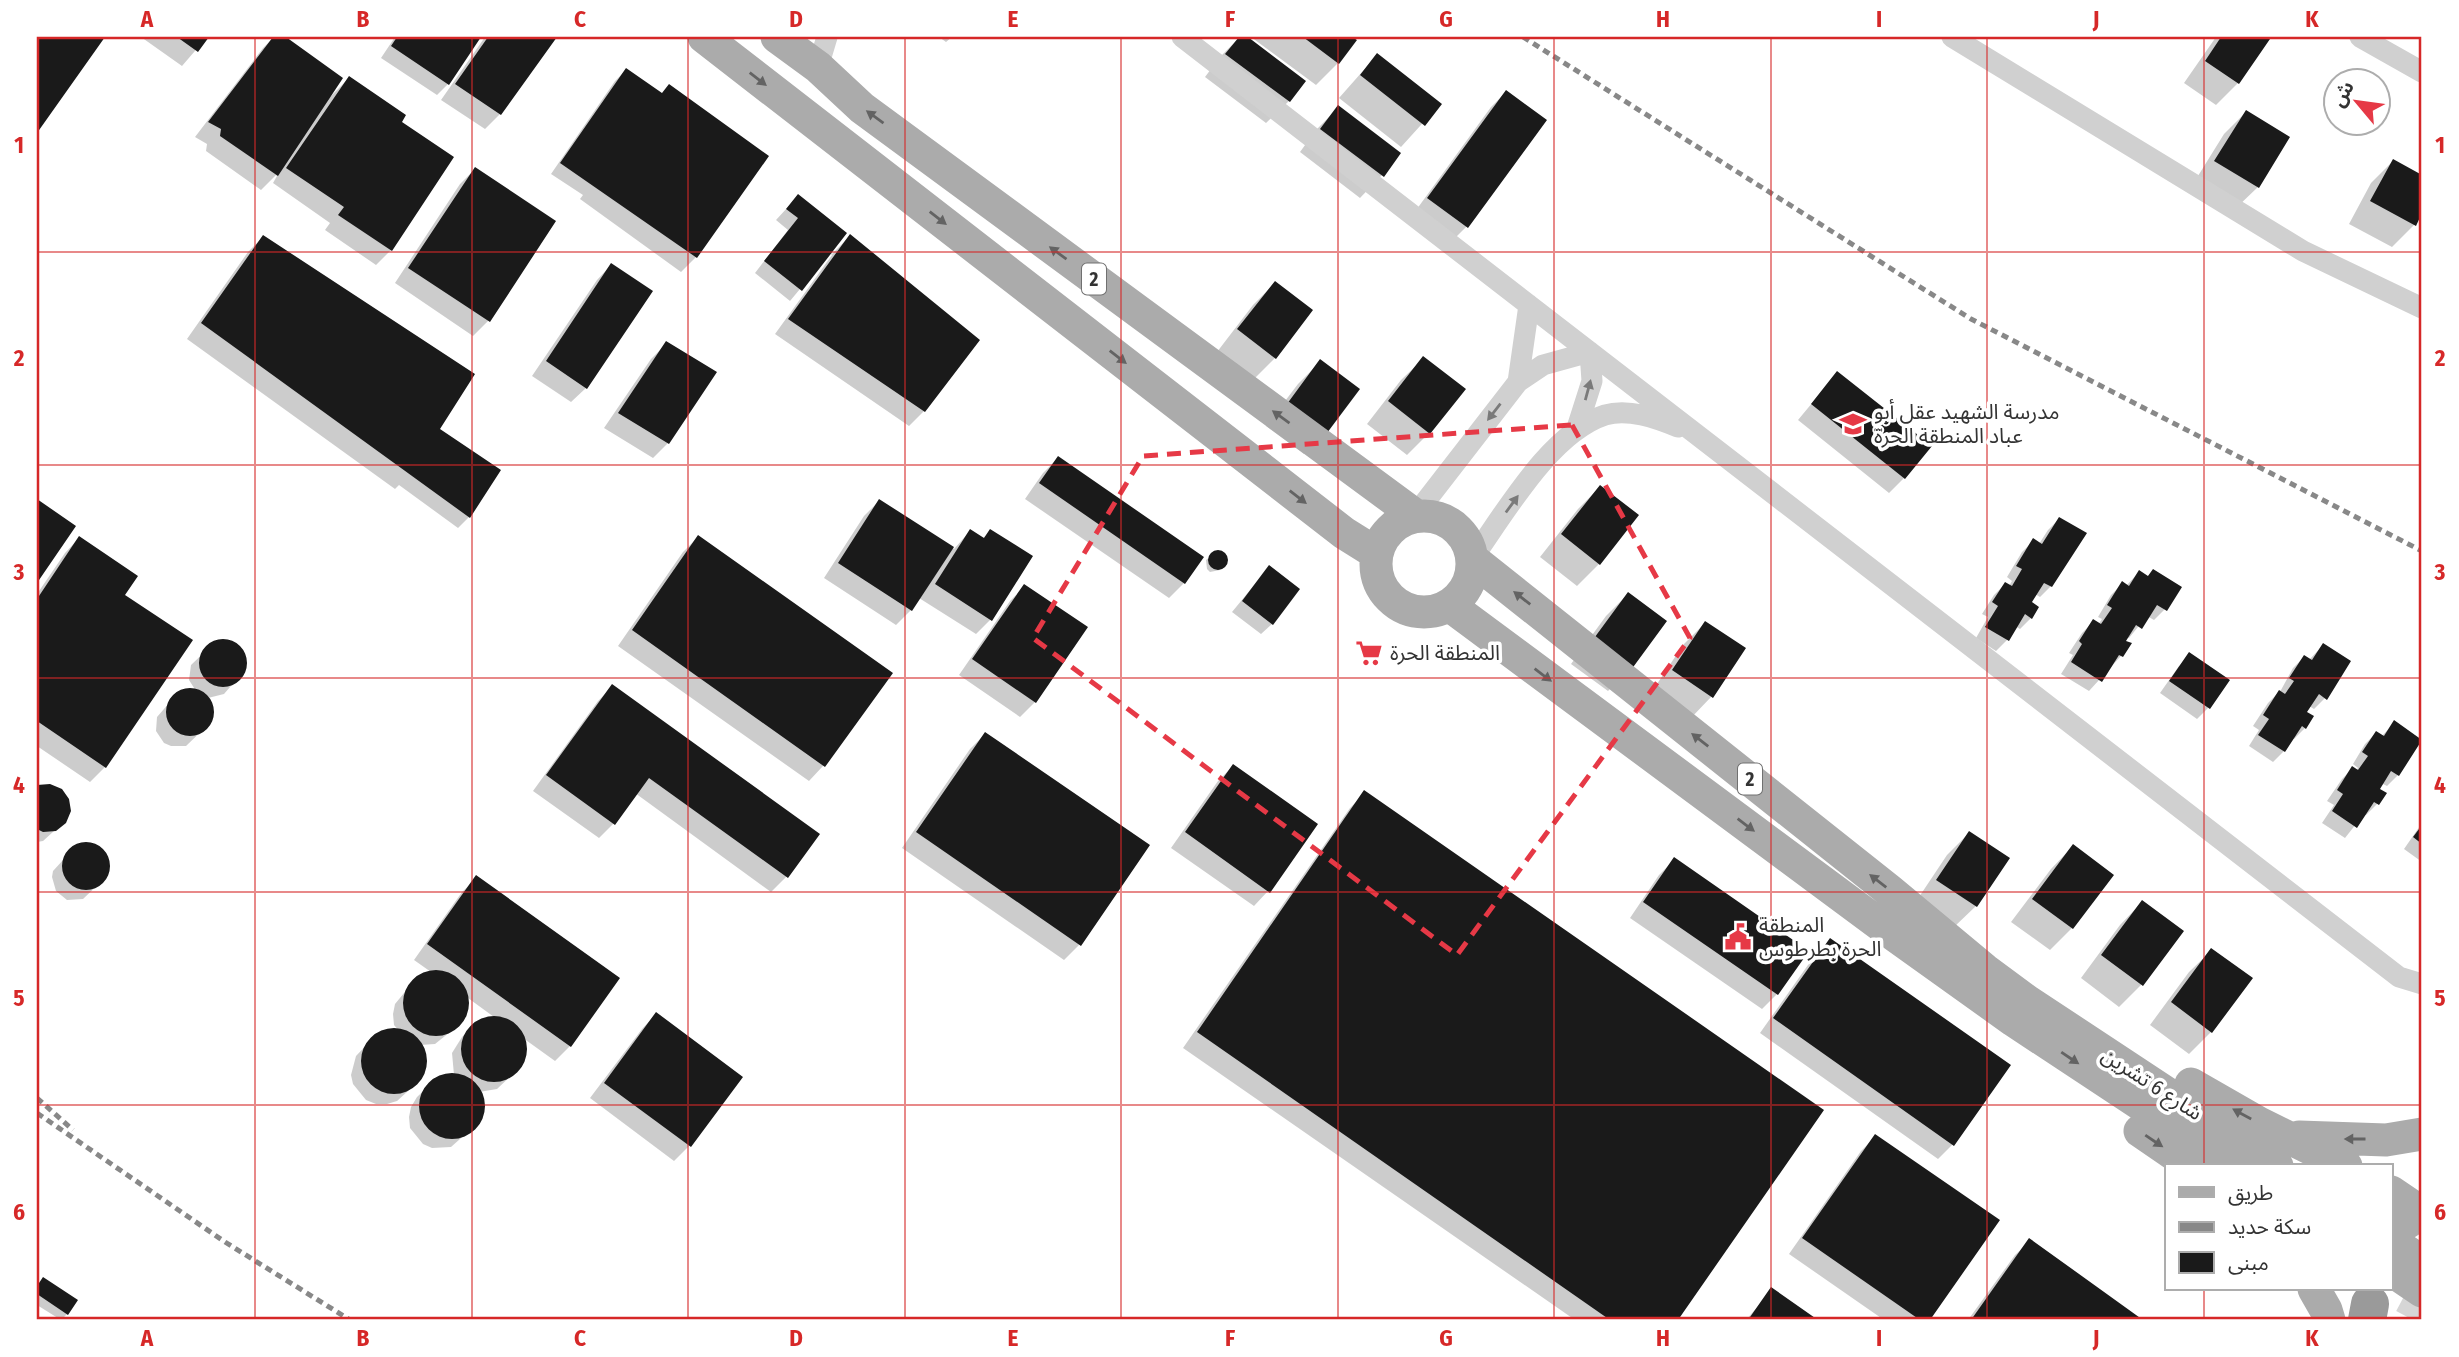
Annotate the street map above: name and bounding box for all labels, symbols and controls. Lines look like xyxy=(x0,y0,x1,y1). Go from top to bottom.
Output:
text: A xyxy=(140,5,154,33)
text: B xyxy=(357,5,370,33)
text: C xyxy=(574,5,586,33)
text: D xyxy=(789,5,803,33)
text: E xyxy=(1008,5,1019,33)
text: F xyxy=(1225,5,1235,33)
text: G xyxy=(1439,5,1453,33)
text: H xyxy=(1656,5,1670,33)
text: I xyxy=(1876,5,1882,33)
text: J xyxy=(2092,5,2099,33)
text: K xyxy=(2305,5,2319,33)
north arrow xyxy=(2322,66,2392,136)
one-way arrow xyxy=(749,71,767,85)
text: ش xyxy=(2326,77,2359,111)
one-way arrow xyxy=(867,110,885,125)
text: 1 xyxy=(14,131,24,159)
text: 1 xyxy=(2435,131,2445,159)
one-way arrow xyxy=(929,210,947,224)
one-way arrow xyxy=(1050,245,1068,260)
road number: 2 xyxy=(1082,264,1106,294)
text: 2 xyxy=(13,344,25,372)
text: 2 xyxy=(2434,344,2446,372)
one-way arrow xyxy=(1108,350,1126,365)
one-way arrow xyxy=(1584,380,1594,401)
place label: مدرسة الشهيد عقل أبو عباد المنطقة الحرة xyxy=(1874,399,2060,449)
one-way arrow xyxy=(1487,403,1502,420)
school or university icon: مدرسة الشهيد عقل أبو عباد المنطقة الحرة xyxy=(1838,409,1868,439)
one-way arrow xyxy=(1272,410,1290,424)
one-way arrow xyxy=(1288,489,1306,504)
one-way arrow xyxy=(1505,495,1519,513)
text: 3 xyxy=(13,558,25,586)
text: 3 xyxy=(2434,558,2446,586)
one-way arrow xyxy=(1513,591,1531,606)
supermarket icon: المنطقة الحرة xyxy=(1354,638,1384,668)
place label: المنطقة الحرة xyxy=(1390,640,1500,666)
one-way arrow xyxy=(1534,668,1552,682)
one-way arrow xyxy=(1691,732,1709,747)
road number: 2 xyxy=(1738,764,1762,794)
text: 4 xyxy=(13,771,25,799)
text: 4 xyxy=(2434,771,2446,799)
one-way arrow xyxy=(1736,818,1754,833)
one-way arrow xyxy=(1870,874,1887,889)
place label: المنطقة الحرة بطرطوس xyxy=(1759,912,1882,962)
public building icon: المنطقة الحرة بطرطوس xyxy=(1723,922,1753,952)
text: 5 xyxy=(13,984,25,1012)
text: 5 xyxy=(2434,984,2446,1012)
street label: شارع 6 تشرين xyxy=(2096,1042,2207,1128)
one-way arrow xyxy=(2060,1051,2080,1064)
one-way arrow xyxy=(2232,1108,2251,1120)
one-way arrow xyxy=(2344,1133,2366,1145)
one-way arrow xyxy=(2145,1134,2163,1148)
legend xyxy=(2165,1164,2392,1290)
text: طريق xyxy=(2228,1180,2273,1206)
text: 6 xyxy=(13,1198,25,1226)
text: 6 xyxy=(2434,1198,2446,1226)
text: سكة حديد xyxy=(2228,1214,2311,1240)
text: مبنى xyxy=(2228,1250,2269,1276)
text: A xyxy=(140,1324,154,1352)
text: B xyxy=(357,1324,370,1352)
text: C xyxy=(574,1324,586,1352)
text: D xyxy=(789,1324,803,1352)
text: E xyxy=(1008,1324,1019,1352)
text: F xyxy=(1225,1324,1235,1352)
text: G xyxy=(1439,1324,1453,1352)
text: H xyxy=(1656,1324,1670,1352)
text: I xyxy=(1876,1324,1882,1352)
text: J xyxy=(2092,1324,2099,1352)
text: K xyxy=(2305,1324,2319,1352)

